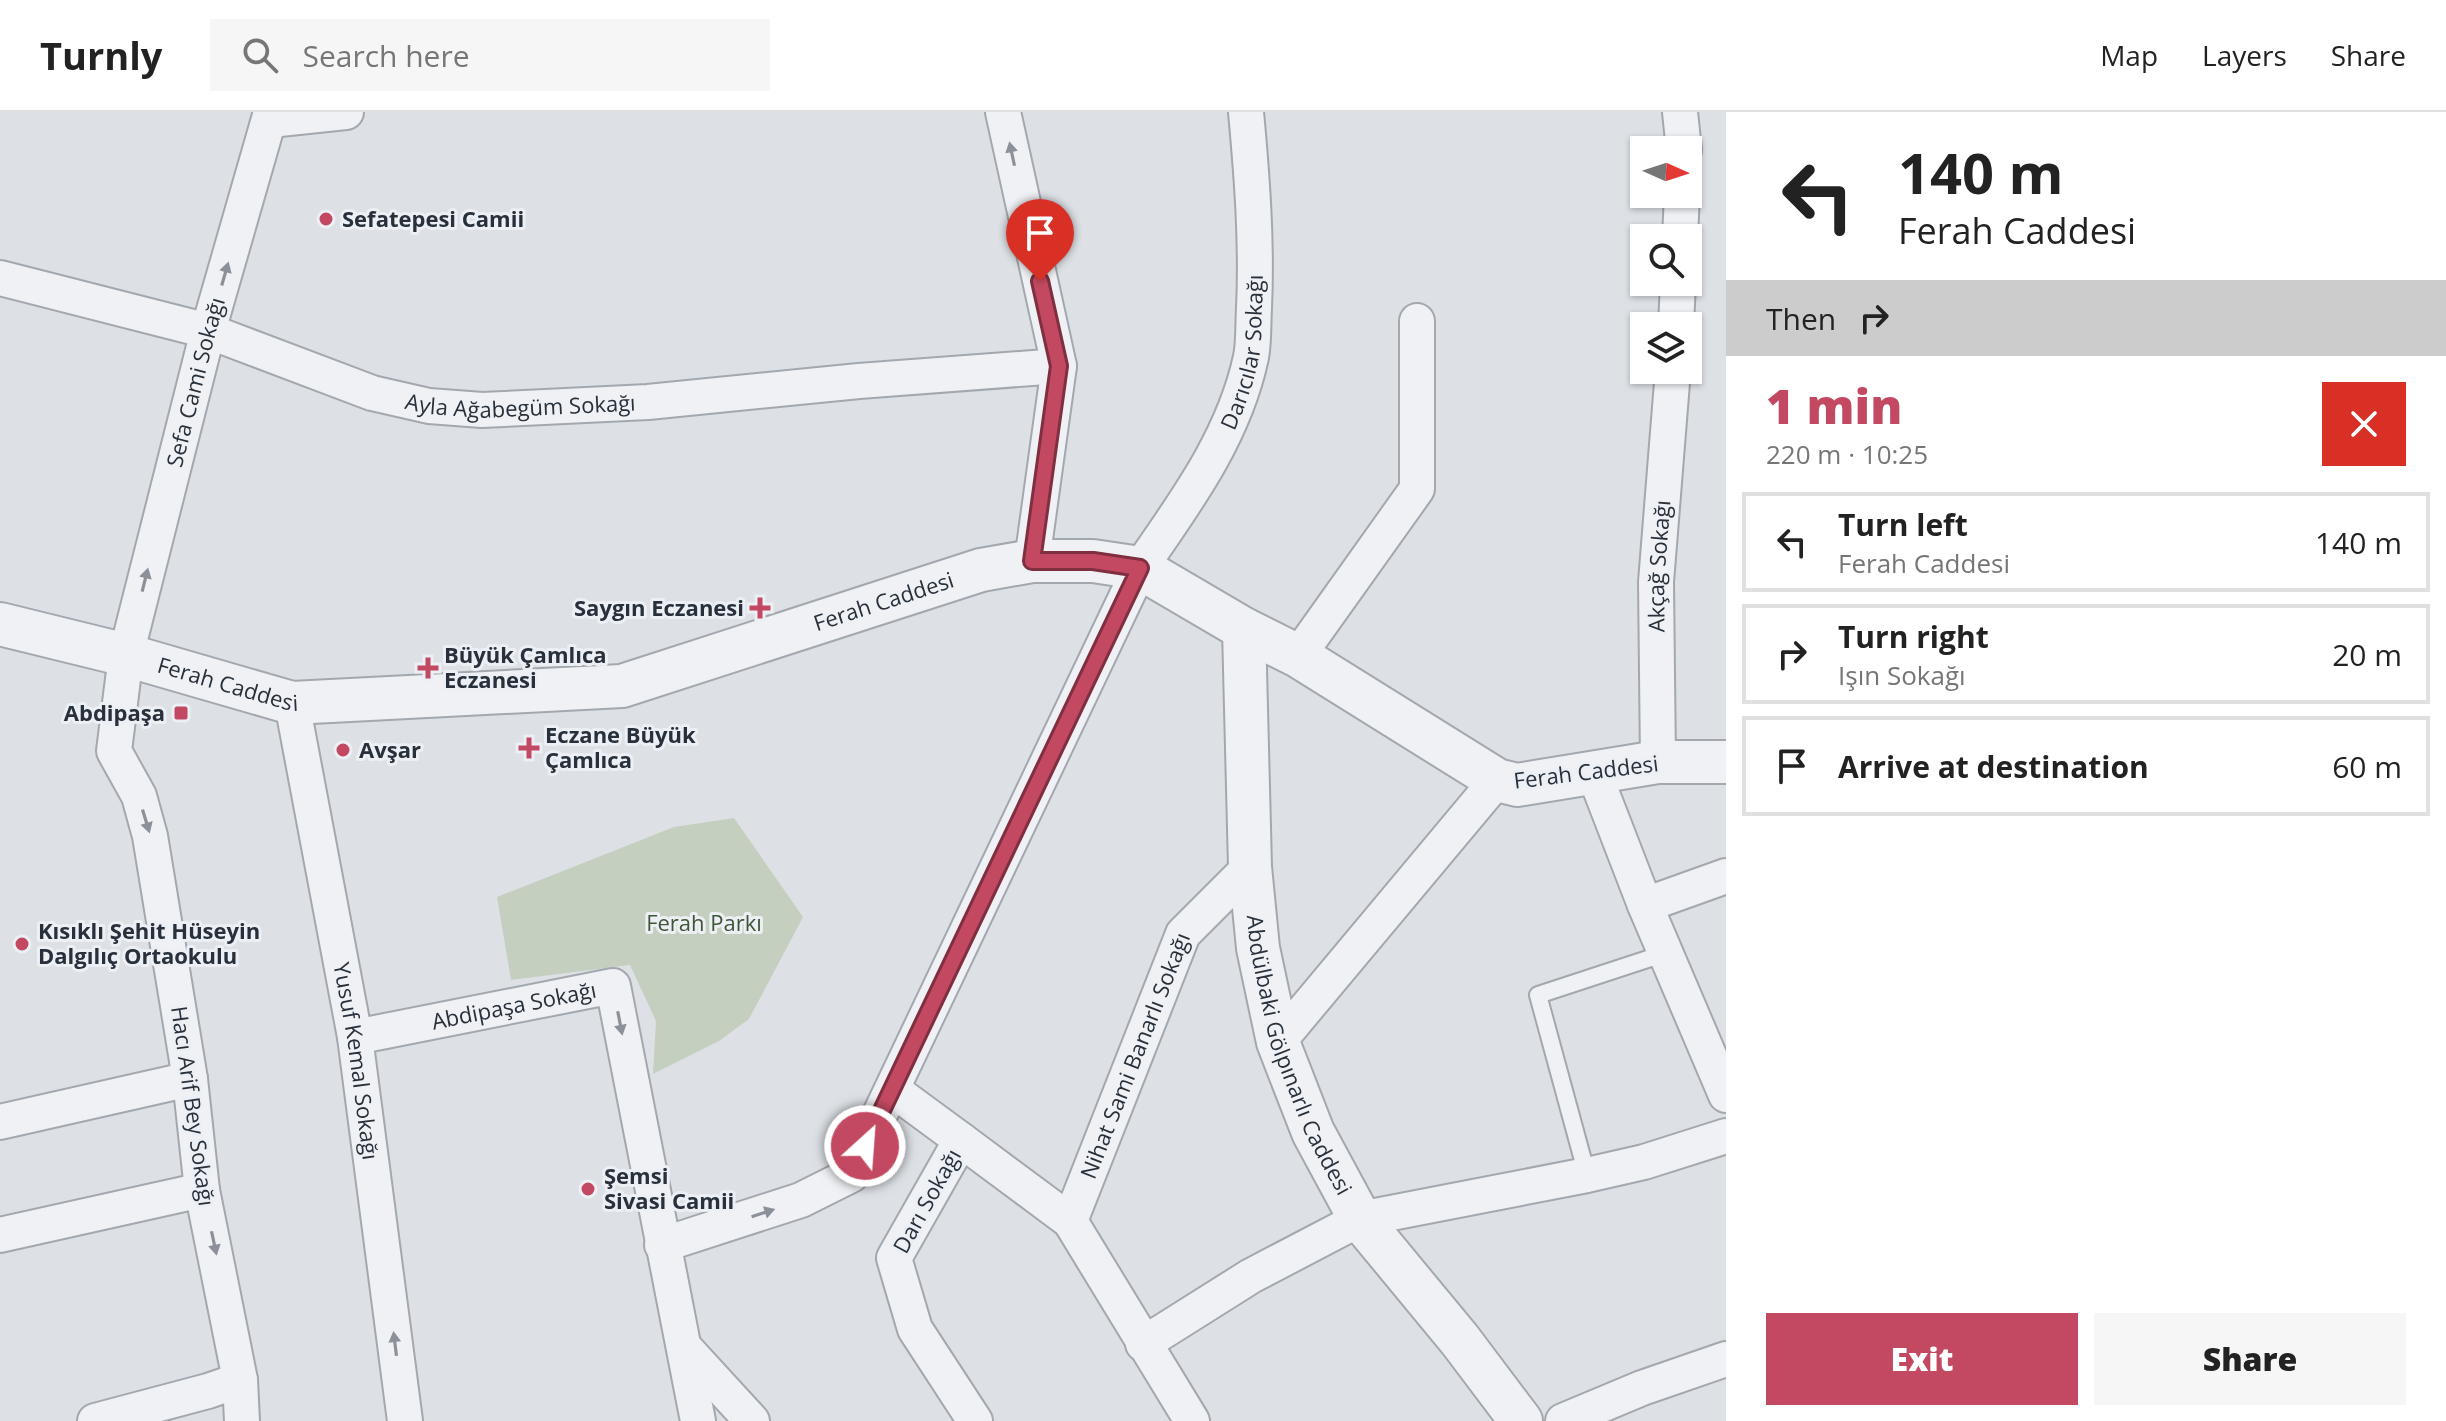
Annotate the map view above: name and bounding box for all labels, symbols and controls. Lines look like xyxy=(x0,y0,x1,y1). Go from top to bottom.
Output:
search box xyxy=(210,19,770,91)
text: Turnly xyxy=(40,29,162,81)
icon: search xyxy=(238,33,282,77)
text: Search here xyxy=(302,35,470,76)
text: Map xyxy=(2100,36,2158,74)
text: Layers xyxy=(2202,36,2287,74)
text: Share xyxy=(2331,36,2406,74)
text: 140 m xyxy=(1898,134,2064,210)
north arrow xyxy=(1630,136,1702,208)
map controls xyxy=(1630,136,1702,384)
one-way arrow xyxy=(1005,142,1018,167)
icon: left xyxy=(1766,144,1870,248)
pin xyxy=(1006,199,1074,281)
place label: Sefatepesi Camii xyxy=(342,203,524,233)
text: Ferah Caddesi xyxy=(1898,206,2136,255)
marker: Sefatepesi Camii xyxy=(317,210,335,228)
icon: arrive xyxy=(1018,211,1062,255)
button: search xyxy=(1630,224,1702,296)
one-way arrow xyxy=(219,261,232,285)
street label: Darıcılar Sokağı xyxy=(1212,274,1269,434)
street label: Sefa Cami Sokağı xyxy=(158,293,231,470)
icon: right xyxy=(1852,296,1896,340)
text: Then xyxy=(1766,298,1836,339)
button: layers xyxy=(1630,312,1702,384)
text: 1 min xyxy=(1766,373,1902,438)
button: close xyxy=(2322,382,2406,466)
street label: Ayla Ağabegüm Sokağı xyxy=(403,385,636,424)
text: 220 m · 10:25 xyxy=(1766,436,1928,472)
street label: Akçağ Sokağı xyxy=(1640,499,1677,632)
text: Turn left xyxy=(1838,504,1968,545)
icon: left xyxy=(1770,520,1814,564)
text: 140 m xyxy=(2315,522,2402,563)
text: Ferah Caddesi xyxy=(1838,545,2010,581)
street label: Ferah Caddesi xyxy=(809,564,957,637)
one-way arrow xyxy=(140,567,152,592)
place label: Saygın Eczanesi xyxy=(574,592,744,622)
marker: Saygın Eczanesi xyxy=(751,599,769,617)
text: Turn right xyxy=(1838,616,1989,657)
icon: right xyxy=(1770,632,1814,676)
text: 20 m xyxy=(2332,634,2402,675)
place label: Büyük Çamlıca Eczanesi xyxy=(444,639,607,694)
street label: Ferah Caddesi xyxy=(154,649,299,717)
text: Işın Sokağı xyxy=(1838,657,1966,693)
marker: Büyük Çamlıca Eczanesi xyxy=(419,659,437,677)
place label: Abdipaşa xyxy=(64,697,165,727)
marker: Abdipaşa xyxy=(172,704,190,722)
place label: Eczane Büyük Çamlıca xyxy=(545,719,696,774)
place label: Avşar xyxy=(359,734,421,764)
marker: Eczane Büyük Çamlıca xyxy=(520,739,538,757)
marker: Avşar xyxy=(334,741,352,759)
icon: arrive xyxy=(1770,744,1814,788)
text: Arrive at destination xyxy=(1838,746,2149,787)
text: 60 m xyxy=(2332,746,2402,787)
street label: Ferah Caddesi xyxy=(1512,747,1660,795)
one-way arrow xyxy=(140,810,153,834)
park label: Ferah Parkı xyxy=(646,907,762,937)
street label: Abdülbaki Gölpınarlı Caddesi xyxy=(1241,913,1360,1200)
place label: Kısıklı Şehit Hüseyin Dalgılıç Ortaokulu xyxy=(38,915,260,970)
street label: Nihat Sami Banarlı Sokağı xyxy=(1072,928,1196,1183)
marker: Kısıklı Şehit Hüseyin Dalgılıç Ortaokulu xyxy=(13,935,31,953)
street label: Yusuf Kemal Sokağı xyxy=(327,960,387,1162)
street label: Abdipaşa Sokağı xyxy=(429,974,599,1036)
street label: Hacı Arif Bey Sokağı xyxy=(165,1004,223,1208)
one-way arrow xyxy=(615,1011,627,1036)
position arrow xyxy=(823,1104,907,1188)
street label: Darı Sokağı xyxy=(885,1143,967,1258)
place label: Şemsi Sivasi Camii xyxy=(604,1160,734,1215)
marker: Şemsi Sivasi Camii xyxy=(579,1180,597,1198)
one-way arrow xyxy=(751,1206,775,1218)
one-way arrow xyxy=(208,1231,221,1256)
button: Exit xyxy=(1766,1313,2078,1405)
button: Share xyxy=(2094,1313,2406,1405)
one-way arrow xyxy=(388,1331,401,1356)

